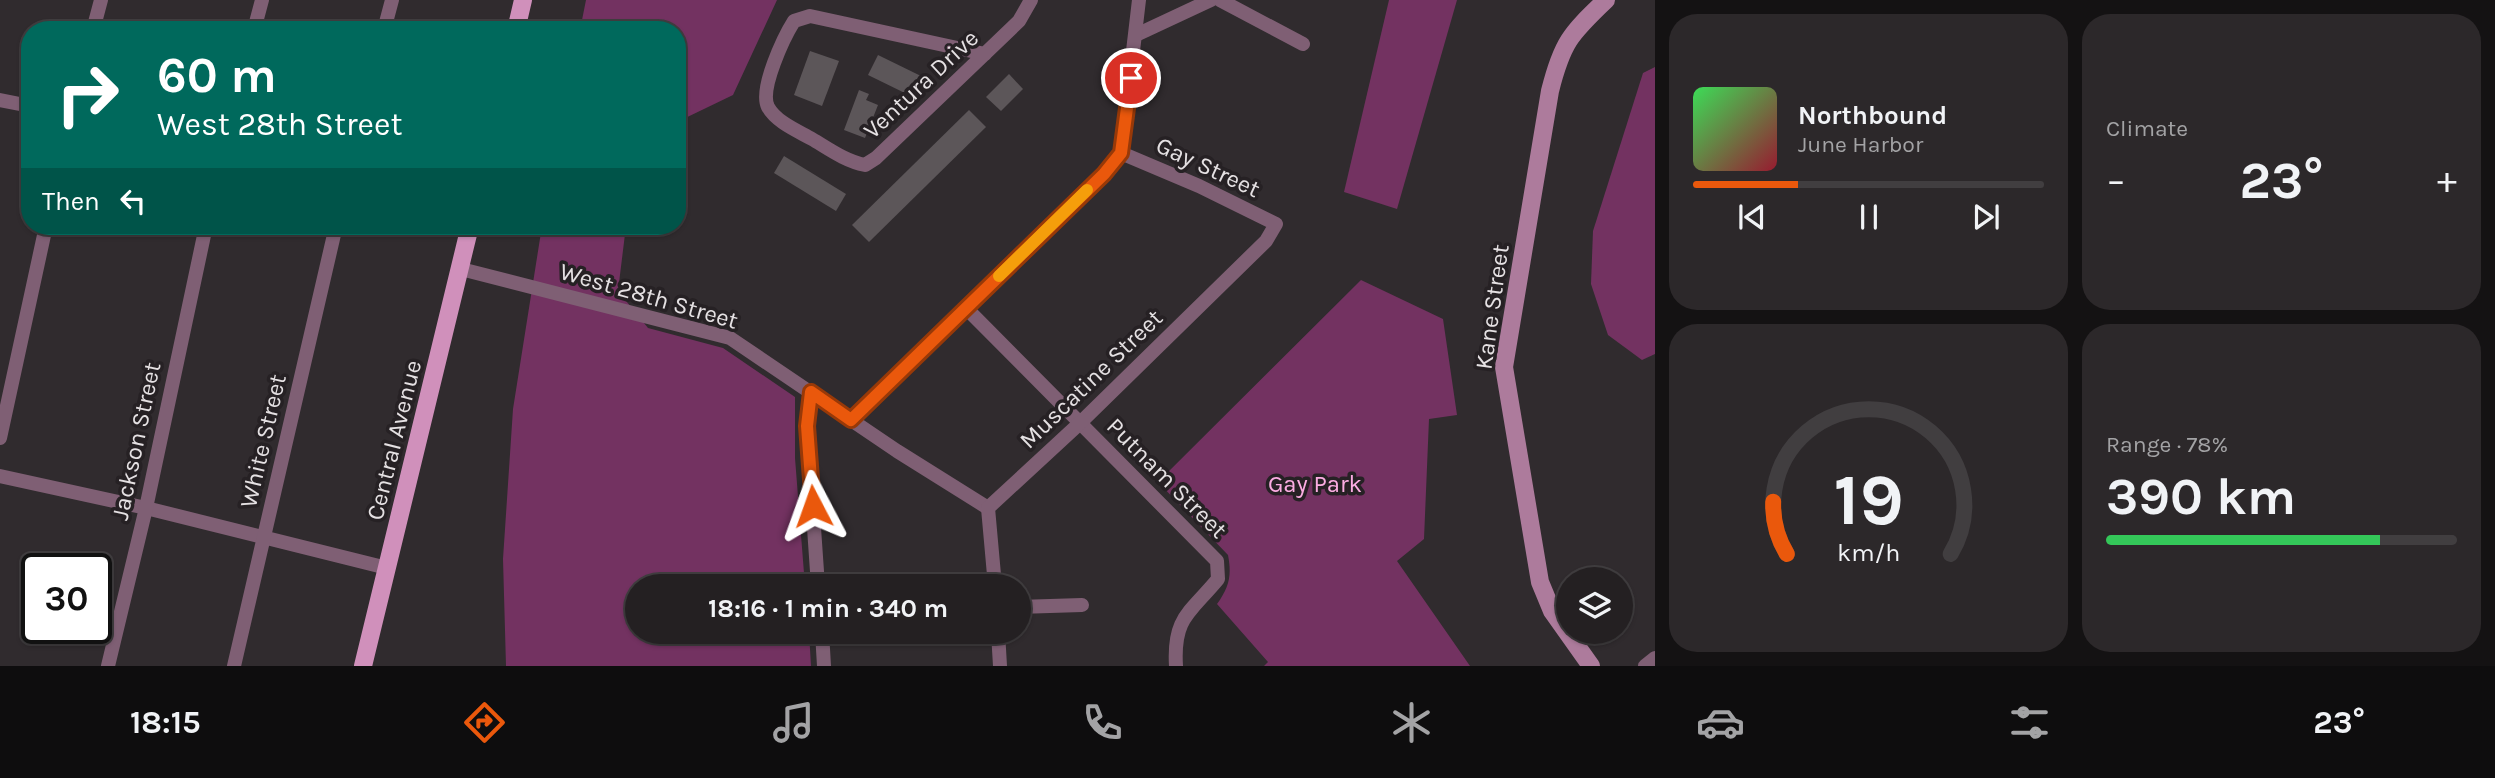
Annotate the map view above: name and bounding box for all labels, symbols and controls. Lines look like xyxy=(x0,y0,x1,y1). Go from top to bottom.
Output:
street label: Ventura Drive xyxy=(858,24,984,144)
text: 60 m xyxy=(157,47,277,104)
pin xyxy=(1101,48,1161,108)
icon: right xyxy=(42,49,133,140)
icon: arrive xyxy=(1112,59,1150,97)
text: Northbound xyxy=(1798,100,1947,131)
text: West 28th Street xyxy=(157,106,402,143)
text: Climate xyxy=(2106,115,2188,142)
street label: Gay Street xyxy=(1152,131,1264,203)
text: June Harbor xyxy=(1798,131,1923,158)
text: 23° xyxy=(2239,150,2324,211)
text: − xyxy=(2106,158,2126,203)
text: + xyxy=(2437,158,2457,203)
icon: left xyxy=(114,182,152,220)
text: Then xyxy=(42,186,100,217)
icon: previous xyxy=(1733,198,1771,236)
icon: pause xyxy=(1850,198,1888,236)
icon: next xyxy=(1967,198,2005,236)
street label: Kane Street xyxy=(1469,243,1515,371)
street label: West 28th Street xyxy=(557,257,741,335)
street label: Muscatine Street xyxy=(1014,304,1168,454)
street label: Central Avenue xyxy=(361,357,427,523)
street label: Jackson Street xyxy=(106,360,166,522)
street label: White Street xyxy=(234,372,292,510)
street label: Putnam Street xyxy=(1101,412,1233,544)
text: Range · 78% xyxy=(2106,431,2228,458)
text: 19 xyxy=(1833,457,1904,542)
text: 390 km xyxy=(2106,466,2296,527)
position arrow xyxy=(776,469,850,543)
park label: Gay Park xyxy=(1268,470,1362,498)
text: km/h xyxy=(1837,538,1900,567)
speed limit sign: 30 xyxy=(21,553,112,644)
map controls xyxy=(1556,567,1633,644)
button: layers xyxy=(1556,567,1633,644)
text: 18:16 · 1 min · 340 m xyxy=(708,593,948,624)
icon: directions xyxy=(460,698,509,747)
icon: music xyxy=(769,698,818,747)
icon: phone xyxy=(1078,698,1127,747)
icon: climate xyxy=(1387,698,1436,747)
icon: car xyxy=(1696,698,1745,747)
icon: filters xyxy=(2005,698,2054,747)
text: 18:15 xyxy=(130,704,201,741)
text: 23° xyxy=(2313,704,2365,741)

